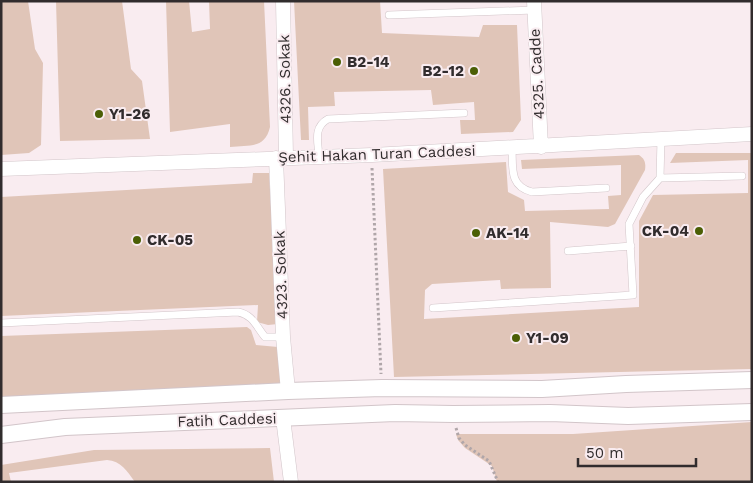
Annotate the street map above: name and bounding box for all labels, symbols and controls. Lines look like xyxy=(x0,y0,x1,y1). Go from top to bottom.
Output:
street label: 4325. Cadde xyxy=(526,28,548,120)
street label: 4326. Sokak xyxy=(275,34,295,124)
place label: B2-14 xyxy=(347,53,390,71)
marker: B2-14 xyxy=(331,56,343,68)
place label: B2-12 xyxy=(422,62,464,80)
marker: B2-12 xyxy=(468,65,480,77)
place label: Y1-26 xyxy=(109,105,150,123)
marker: Y1-26 xyxy=(93,108,105,120)
street label: Şehit Hakan Turan Caddesi xyxy=(278,142,476,166)
place label: CK-04 xyxy=(642,222,689,240)
place label: AK-14 xyxy=(486,224,530,242)
marker: CK-04 xyxy=(693,225,705,237)
marker: AK-14 xyxy=(470,227,482,239)
street label: 4323. Sokak xyxy=(270,230,292,320)
place label: CK-05 xyxy=(147,231,193,249)
marker: CK-05 xyxy=(131,234,143,246)
place label: Y1-09 xyxy=(526,329,569,347)
marker: Y1-09 xyxy=(510,332,522,344)
street label: Fatih Caddesi xyxy=(177,409,277,431)
scale bar xyxy=(578,436,696,468)
text: 50 m xyxy=(586,444,623,462)

